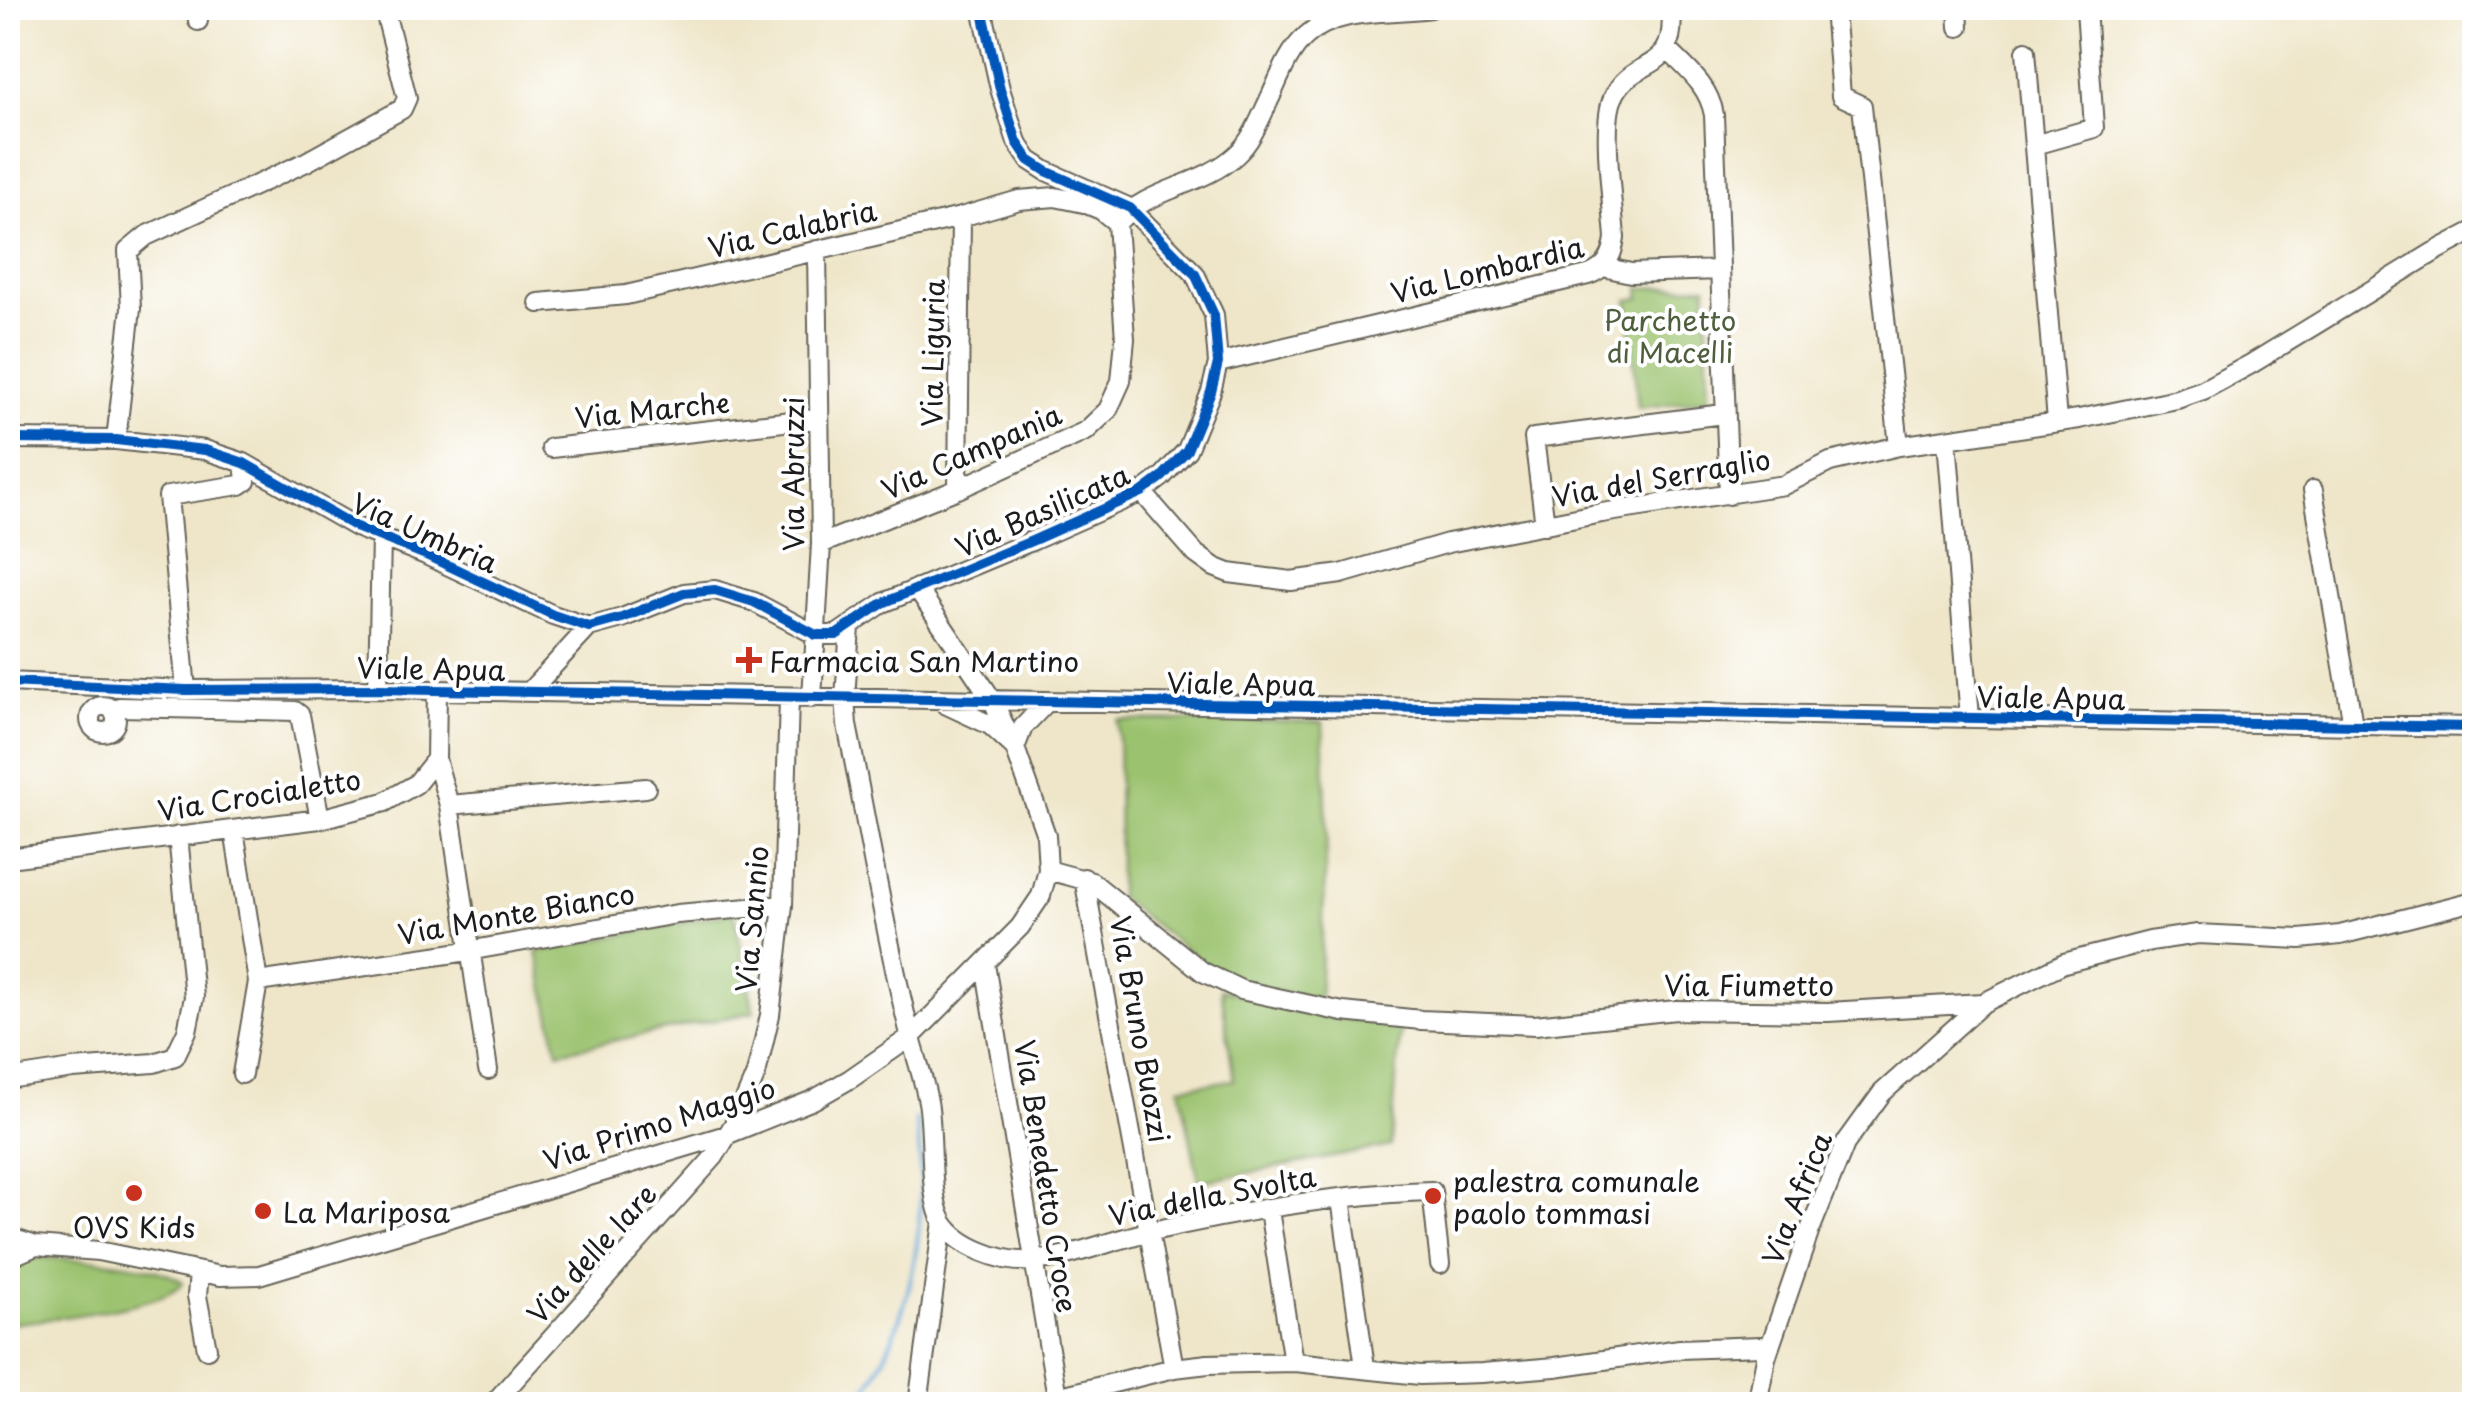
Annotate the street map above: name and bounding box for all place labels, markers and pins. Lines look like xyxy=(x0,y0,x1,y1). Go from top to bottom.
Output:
place label: Farmacia San Martino xyxy=(769,639,1079,682)
marker: Farmacia San Martino xyxy=(738,649,760,671)
place label: palestra comunale paolo tommasi xyxy=(1453,1159,1700,1234)
marker: OVS Kids xyxy=(123,1182,145,1204)
marker: palestra comunale paolo tommasi xyxy=(1422,1185,1444,1207)
place label: La Mariposa xyxy=(283,1190,451,1233)
marker: La Mariposa xyxy=(252,1200,274,1222)
place label: OVS Kids xyxy=(73,1205,195,1248)

